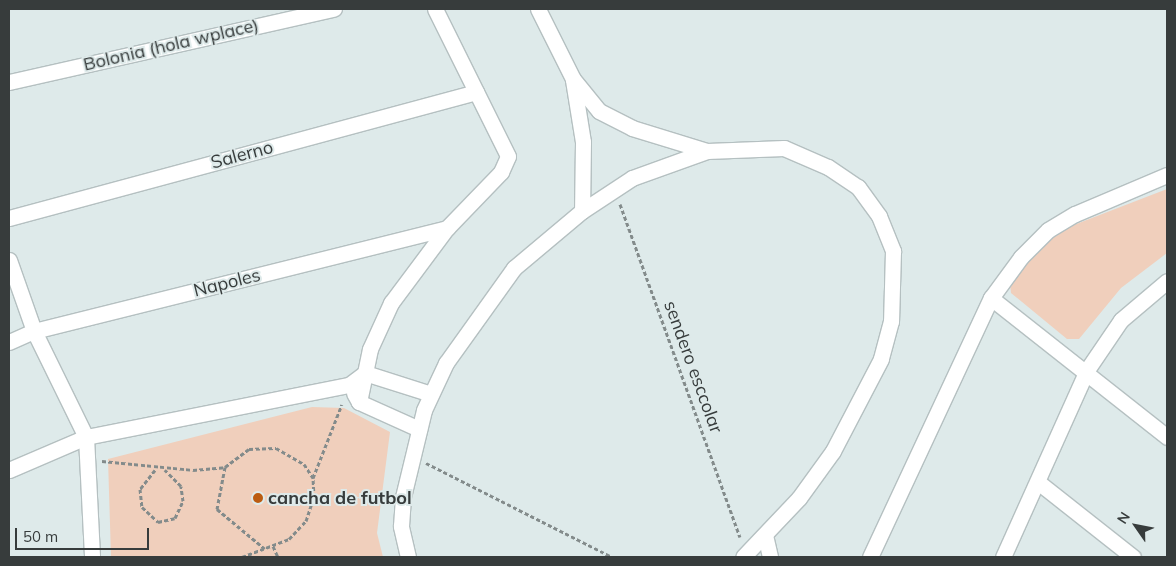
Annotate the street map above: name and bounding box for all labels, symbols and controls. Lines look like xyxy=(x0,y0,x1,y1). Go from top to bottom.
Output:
street label: Bolonia (hola wplace) xyxy=(81,14,261,76)
street label: Salerno xyxy=(209,136,275,174)
street label: Napoles xyxy=(191,264,263,302)
street label: sendero esccolar xyxy=(659,298,727,436)
place label: cancha de futbol xyxy=(268,487,412,509)
marker: cancha de futbol xyxy=(252,492,264,504)
north arrow xyxy=(1111,501,1161,551)
text: N xyxy=(1113,508,1134,527)
scale bar xyxy=(18,518,151,550)
text: 50 m xyxy=(23,527,58,546)

